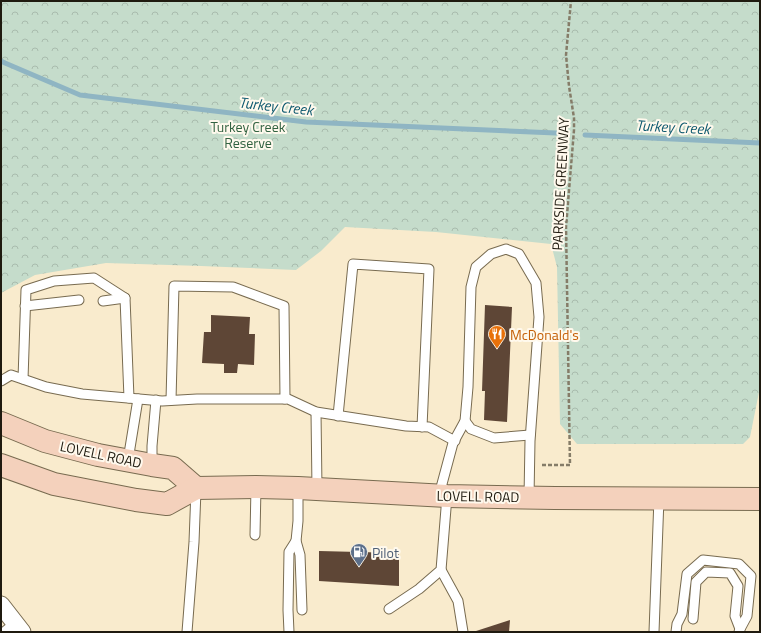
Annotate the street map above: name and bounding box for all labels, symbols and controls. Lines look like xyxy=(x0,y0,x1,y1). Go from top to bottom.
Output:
water label: Turkey Creek xyxy=(238,91,316,122)
water label: Turkey Creek xyxy=(635,114,713,141)
park label: Turkey Creek Reserve xyxy=(211,116,286,153)
street label: PARKSIDE GREENWAY xyxy=(546,116,574,251)
restaurant icon: McDonald's xyxy=(487,324,507,349)
place label: McDonald's xyxy=(510,324,579,345)
street label: LOVELL ROAD xyxy=(58,435,144,473)
street label: LOVELL ROAD xyxy=(436,485,520,507)
fuel station icon: Pilot xyxy=(349,542,369,567)
place label: Pilot xyxy=(372,542,399,563)

